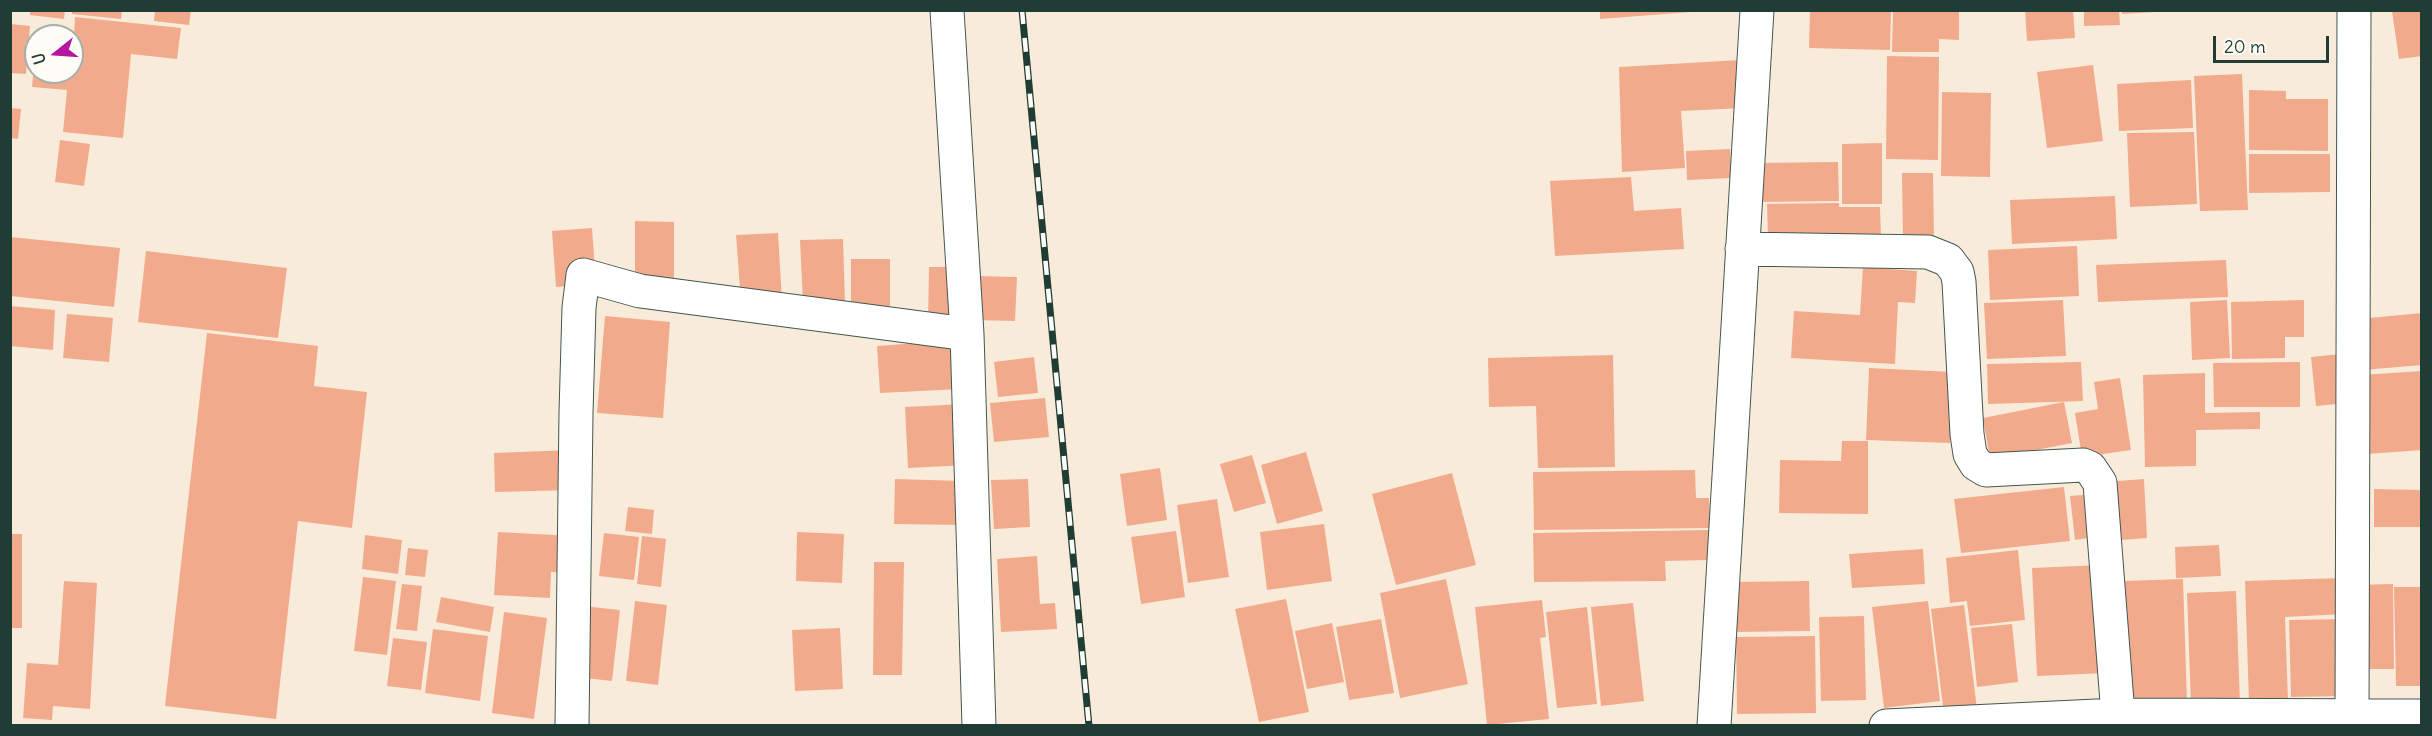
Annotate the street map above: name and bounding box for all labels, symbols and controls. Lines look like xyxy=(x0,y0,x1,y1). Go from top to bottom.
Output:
north arrow xyxy=(24,24,84,84)
scale bar xyxy=(2216,24,2332,62)
text: 20 m xyxy=(2224,35,2266,58)
text: U xyxy=(28,51,50,67)

